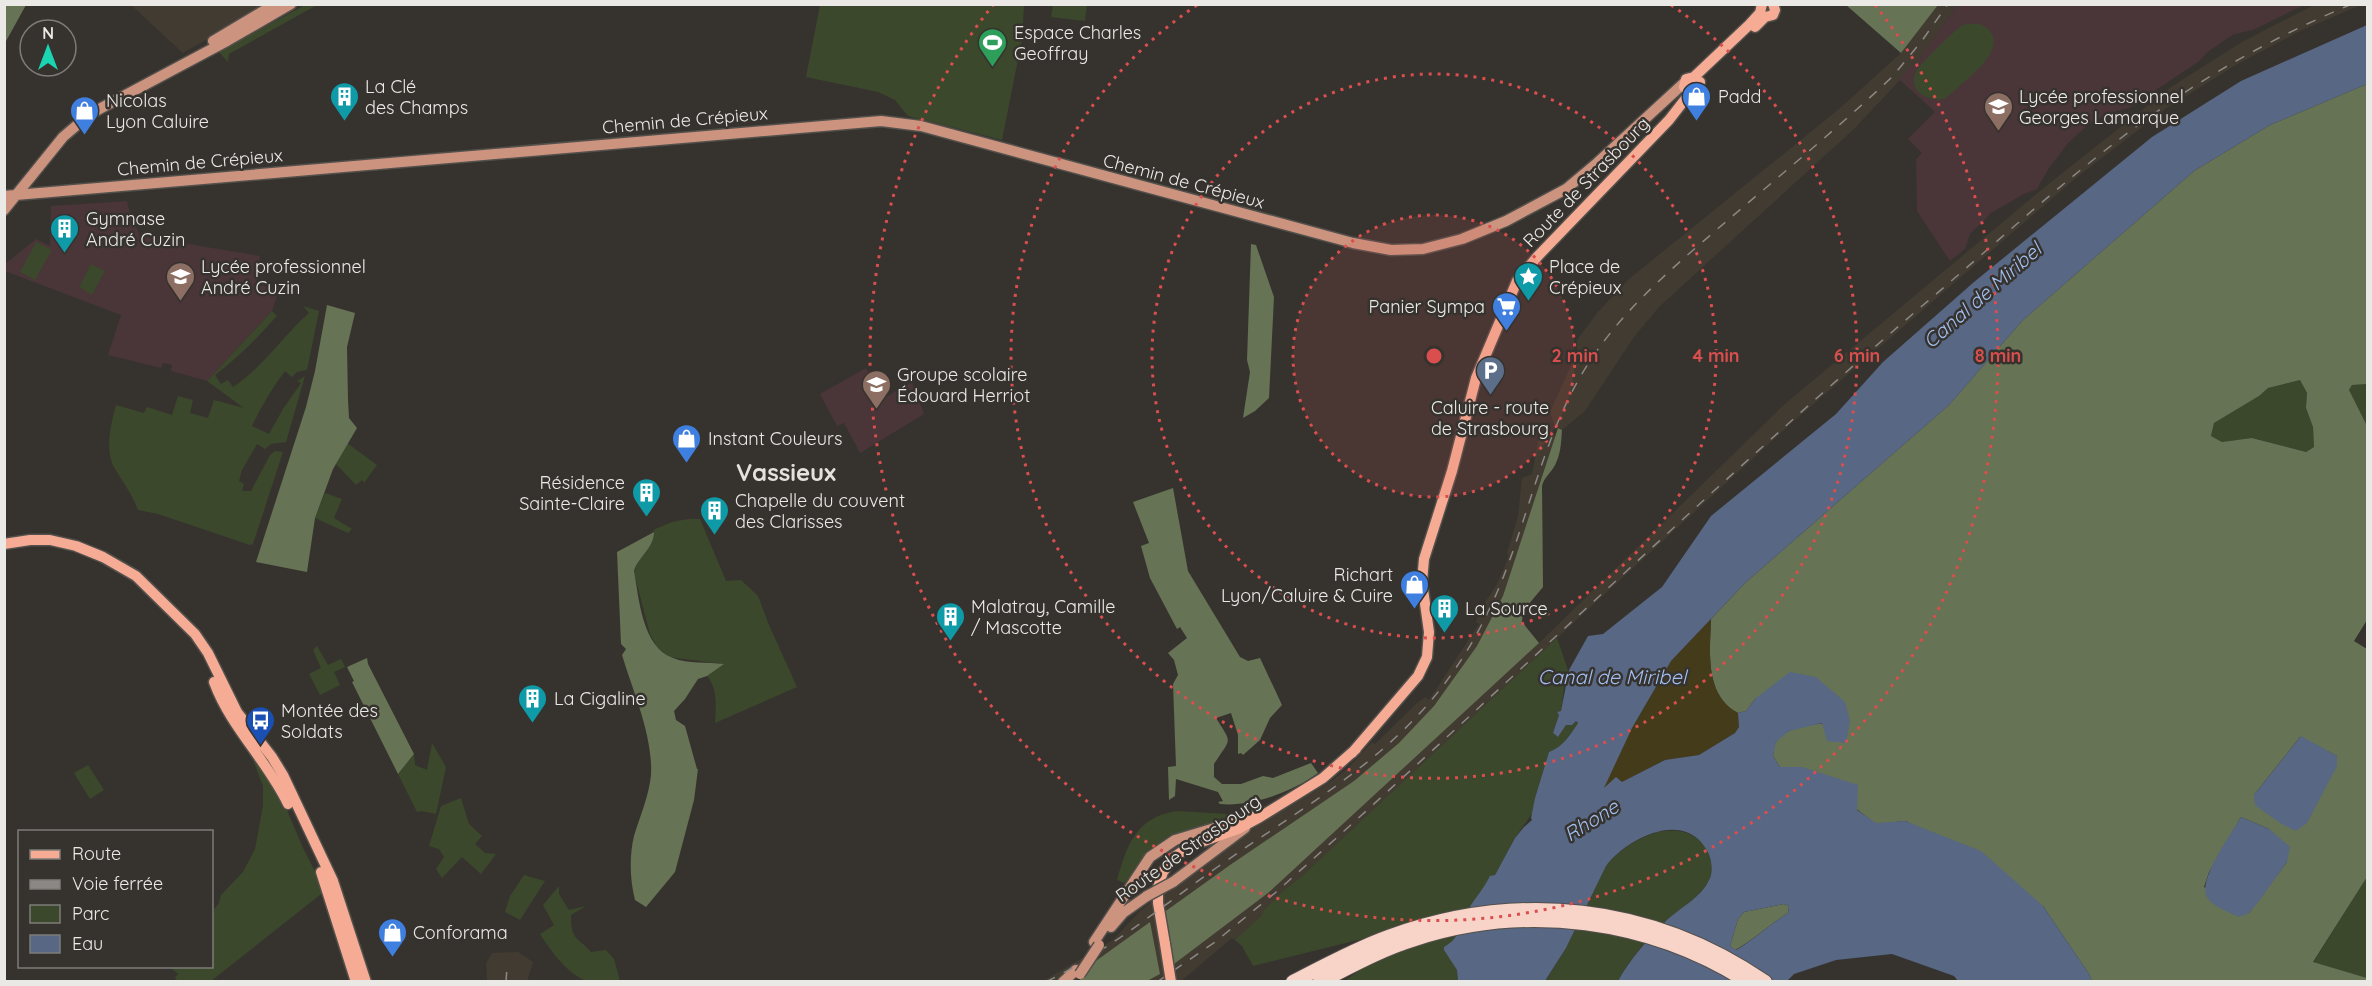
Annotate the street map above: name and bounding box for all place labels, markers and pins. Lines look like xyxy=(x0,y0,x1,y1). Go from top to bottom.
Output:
place label: Espace Charles Geoffray xyxy=(1014,21,1141,65)
sports icon: Espace Charles Geoffray xyxy=(977,26,1009,68)
place label: La Clé des Champs xyxy=(365,75,468,119)
building icon: La Clé des Champs xyxy=(328,80,360,122)
shop icon: Padd xyxy=(1681,80,1713,122)
place label: Padd xyxy=(1718,85,1761,108)
place label: Lycée professionnel Georges Lamarque xyxy=(2019,85,2184,129)
place label: Nicolas Lyon Caluire xyxy=(106,89,209,133)
school or university icon: Lycée professionnel Georges Lamarque xyxy=(1982,90,2014,132)
shop icon: Nicolas Lyon Caluire xyxy=(69,94,101,136)
place label: Gymnase André Cuzin xyxy=(86,207,185,251)
building icon: Gymnase André Cuzin xyxy=(49,212,81,254)
place label: Lycée professionnel André Cuzin xyxy=(201,255,366,299)
place label: Place de Crépieux xyxy=(1549,255,1622,299)
school or university icon: Lycée professionnel André Cuzin xyxy=(164,260,196,302)
place icon: Place de Crépieux xyxy=(1512,260,1544,302)
supermarket icon: Panier Sympa xyxy=(1490,290,1522,332)
place label: Panier Sympa xyxy=(1369,295,1485,318)
centre of rings xyxy=(1424,346,1444,366)
parking icon: Caluire - route de Strasbourg xyxy=(1474,354,1506,396)
place label: Groupe scolaire Édouard Herriot xyxy=(897,363,1030,407)
school or university icon: Groupe scolaire Édouard Herriot xyxy=(860,368,892,410)
place label: Caluire - route de Strasbourg xyxy=(1431,396,1549,440)
shop icon: Instant Couleurs xyxy=(671,422,703,464)
place label: Instant Couleurs xyxy=(708,427,842,450)
place label: Résidence Sainte-Claire xyxy=(519,471,625,515)
building icon: Résidence Sainte-Claire xyxy=(630,476,662,518)
place label: Chapelle du couvent des Clarisses xyxy=(735,489,905,533)
building icon: Chapelle du couvent des Clarisses xyxy=(698,494,730,536)
place label: Richart Lyon/Caluire & Cuire xyxy=(1221,563,1393,607)
shop icon: Richart Lyon/Caluire & Cuire xyxy=(1398,568,1430,610)
building icon: La Source xyxy=(1428,592,1460,634)
place label: Malatray, Camille / Mascotte xyxy=(971,595,1115,639)
place label: La Source xyxy=(1465,597,1548,620)
building icon: Malatray, Camille / Mascotte xyxy=(934,600,966,642)
building icon: La Cigaline xyxy=(517,682,549,724)
place label: La Cigaline xyxy=(554,687,646,710)
place label: Montée des Soldats xyxy=(281,699,378,743)
bus stop icon: Montée des Soldats xyxy=(244,704,276,746)
shop icon: Conforama xyxy=(376,916,408,958)
place label: Conforama xyxy=(413,921,508,944)

